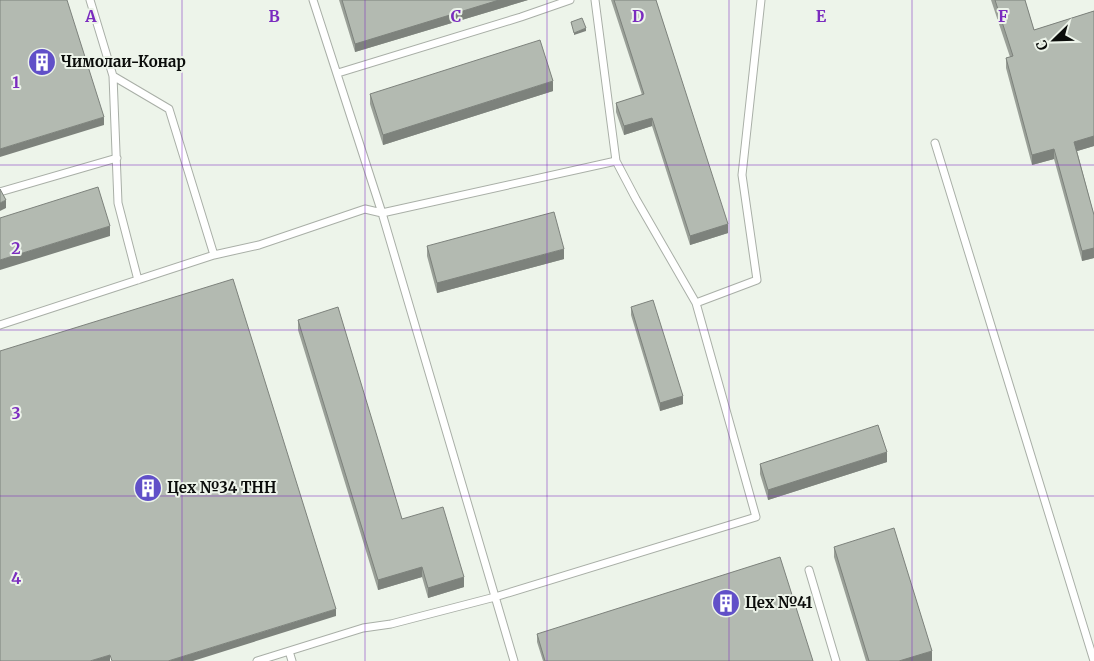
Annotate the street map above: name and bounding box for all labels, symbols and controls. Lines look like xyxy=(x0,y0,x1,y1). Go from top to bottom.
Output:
text: A xyxy=(84,6,97,26)
text: B xyxy=(268,6,280,26)
text: C xyxy=(451,6,461,26)
text: D xyxy=(632,6,644,26)
text: E xyxy=(816,6,827,26)
text: F xyxy=(998,6,1008,26)
north arrow xyxy=(1029,15,1079,65)
text: С xyxy=(1032,37,1052,53)
building icon: Чимолаи-Конар xyxy=(27,47,57,77)
place label: Чимолаи-Конар xyxy=(61,52,186,71)
text: 1 xyxy=(12,72,20,92)
text: 2 xyxy=(11,238,21,258)
text: 3 xyxy=(11,403,21,423)
building icon: Цех №34 ТНН xyxy=(133,473,163,503)
place label: Цех №34 ТНН xyxy=(167,478,276,497)
text: 4 xyxy=(11,568,21,588)
building icon: Цех №41 xyxy=(711,588,741,618)
place label: Цех №41 xyxy=(745,593,813,612)

